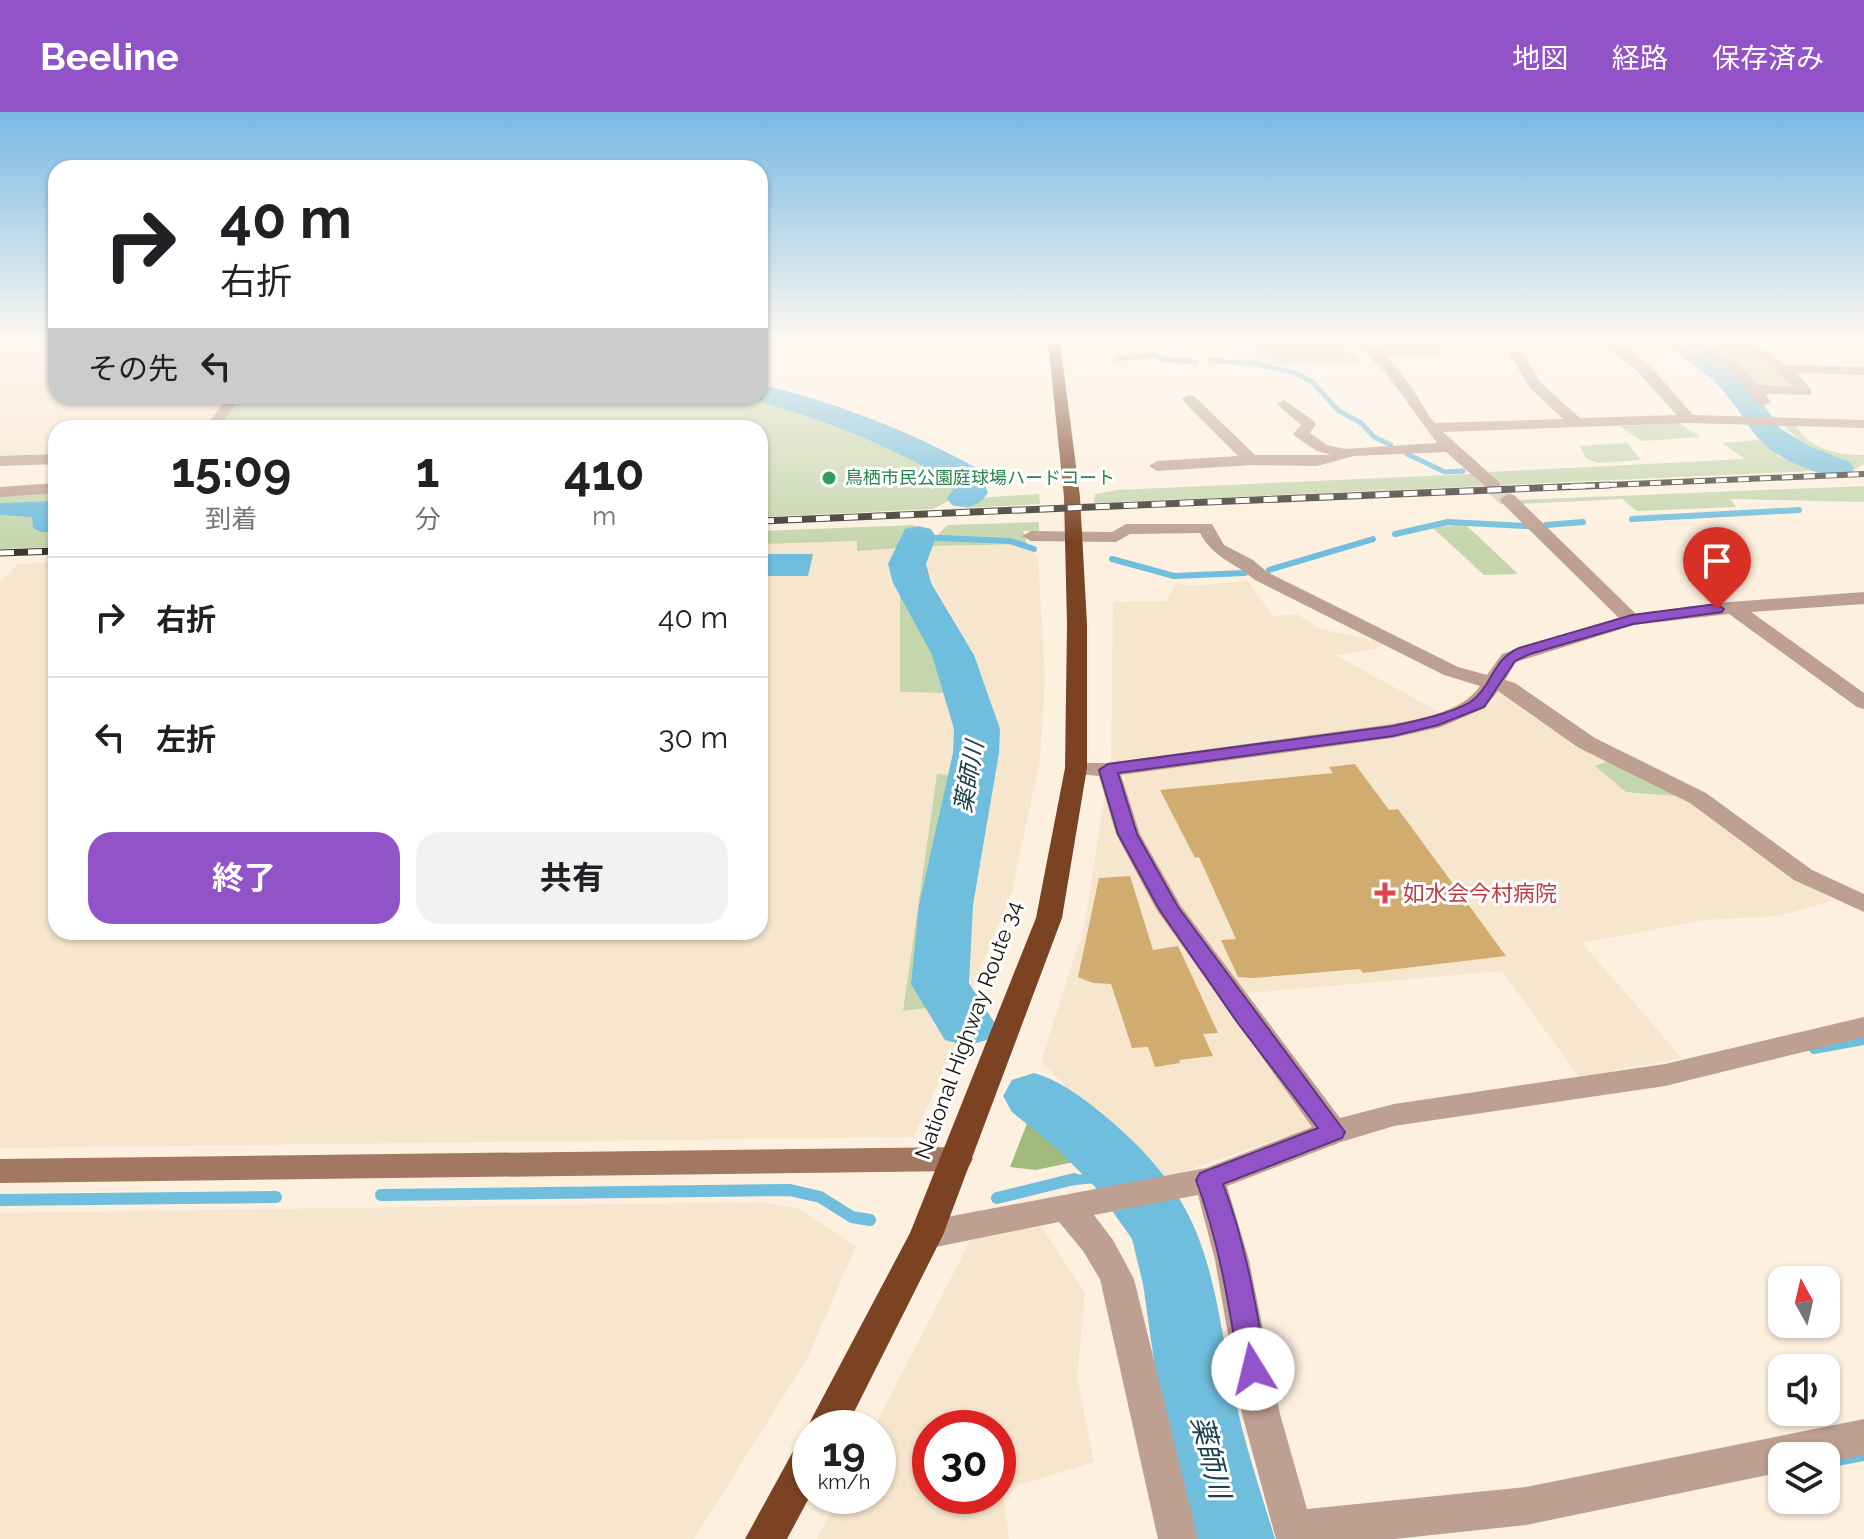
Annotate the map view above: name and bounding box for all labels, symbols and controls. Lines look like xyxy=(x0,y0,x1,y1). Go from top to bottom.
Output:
text: Beeline xyxy=(40,34,179,79)
text: 地図 xyxy=(1512,42,1568,75)
text: 経路 xyxy=(1612,42,1668,75)
text: 保存済み xyxy=(1712,42,1824,75)
text: 40 m xyxy=(220,185,352,251)
icon: right xyxy=(88,192,192,296)
text: 右折 xyxy=(220,260,292,302)
icon: left xyxy=(194,344,238,388)
text: その先 xyxy=(88,351,178,386)
text: 15:09 xyxy=(171,442,291,498)
text: 1 xyxy=(416,442,439,498)
text: 410 xyxy=(564,445,645,501)
place label: 鳥栖市民公園庭球場ハードコート xyxy=(845,467,1115,488)
marker: 鳥栖市民公園庭球場ハードコート xyxy=(820,469,838,487)
text: m xyxy=(592,501,616,531)
text: 到着 xyxy=(205,504,257,534)
text: 分 xyxy=(415,504,441,534)
pin xyxy=(1683,527,1751,609)
icon: arrive xyxy=(1695,539,1739,583)
icon: right xyxy=(88,595,132,639)
text: 40 m xyxy=(658,600,728,635)
text: 右折 xyxy=(156,602,216,637)
icon: left xyxy=(88,715,132,759)
text: 30 m xyxy=(658,720,728,755)
text: 左折 xyxy=(156,722,216,757)
water label: 薬師川 xyxy=(948,736,990,815)
button: 終了 xyxy=(88,832,400,924)
button: 共有 xyxy=(416,832,728,924)
place label: 如水会今村病院 xyxy=(1403,880,1557,906)
marker: 如水会今村病院 xyxy=(1374,882,1396,904)
street label: National Highway Route 34 xyxy=(909,897,1027,1163)
north arrow xyxy=(1768,1266,1840,1338)
map controls xyxy=(1768,1266,1840,1514)
position arrow xyxy=(1211,1327,1295,1411)
button: sound xyxy=(1768,1354,1840,1426)
speed limit sign: 30 xyxy=(912,1410,1016,1514)
water label: 薬師川 xyxy=(1184,1412,1237,1505)
text: 19 xyxy=(822,1428,866,1475)
button: layers xyxy=(1768,1442,1840,1514)
text: km/h xyxy=(818,1470,870,1494)

